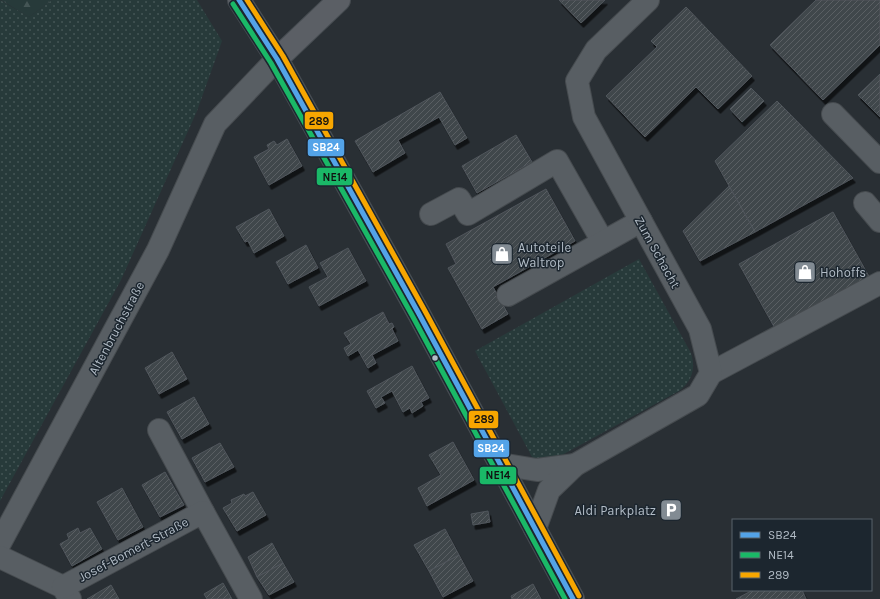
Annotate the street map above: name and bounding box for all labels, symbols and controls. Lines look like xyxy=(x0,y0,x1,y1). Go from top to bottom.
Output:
line badge: 289 xyxy=(304,111,334,130)
text: 289 xyxy=(309,115,330,128)
line badge: SB24 xyxy=(307,138,345,157)
text: SB24 xyxy=(312,141,340,154)
line badge: NE14 xyxy=(316,167,353,186)
text: NE14 xyxy=(323,171,348,184)
street label: Zum Schacht xyxy=(632,214,684,291)
place label: Autoteile Waltrop xyxy=(518,240,571,270)
shop icon: Autoteile Waltrop xyxy=(489,241,515,267)
shop icon: Hohoffs xyxy=(792,259,818,285)
place label: Hohoffs xyxy=(820,265,866,280)
street label: Altenbruchstraße xyxy=(86,279,148,377)
unlabelled marker xyxy=(430,353,440,363)
line badge: 289 xyxy=(468,410,499,429)
text: 289 xyxy=(474,413,495,426)
line badge: SB24 xyxy=(473,439,510,458)
text: SB24 xyxy=(477,442,505,455)
line badge: NE14 xyxy=(479,466,517,485)
text: NE14 xyxy=(486,469,511,482)
parking icon: Aldi Parkplatz xyxy=(658,497,684,523)
place label: Aldi Parkplatz xyxy=(574,503,656,518)
street label: Josef-Bomert-Straße xyxy=(76,514,191,585)
legend xyxy=(732,519,872,591)
text: SB24 xyxy=(768,528,797,542)
text: NE14 xyxy=(768,548,794,562)
text: 289 xyxy=(768,568,789,582)

